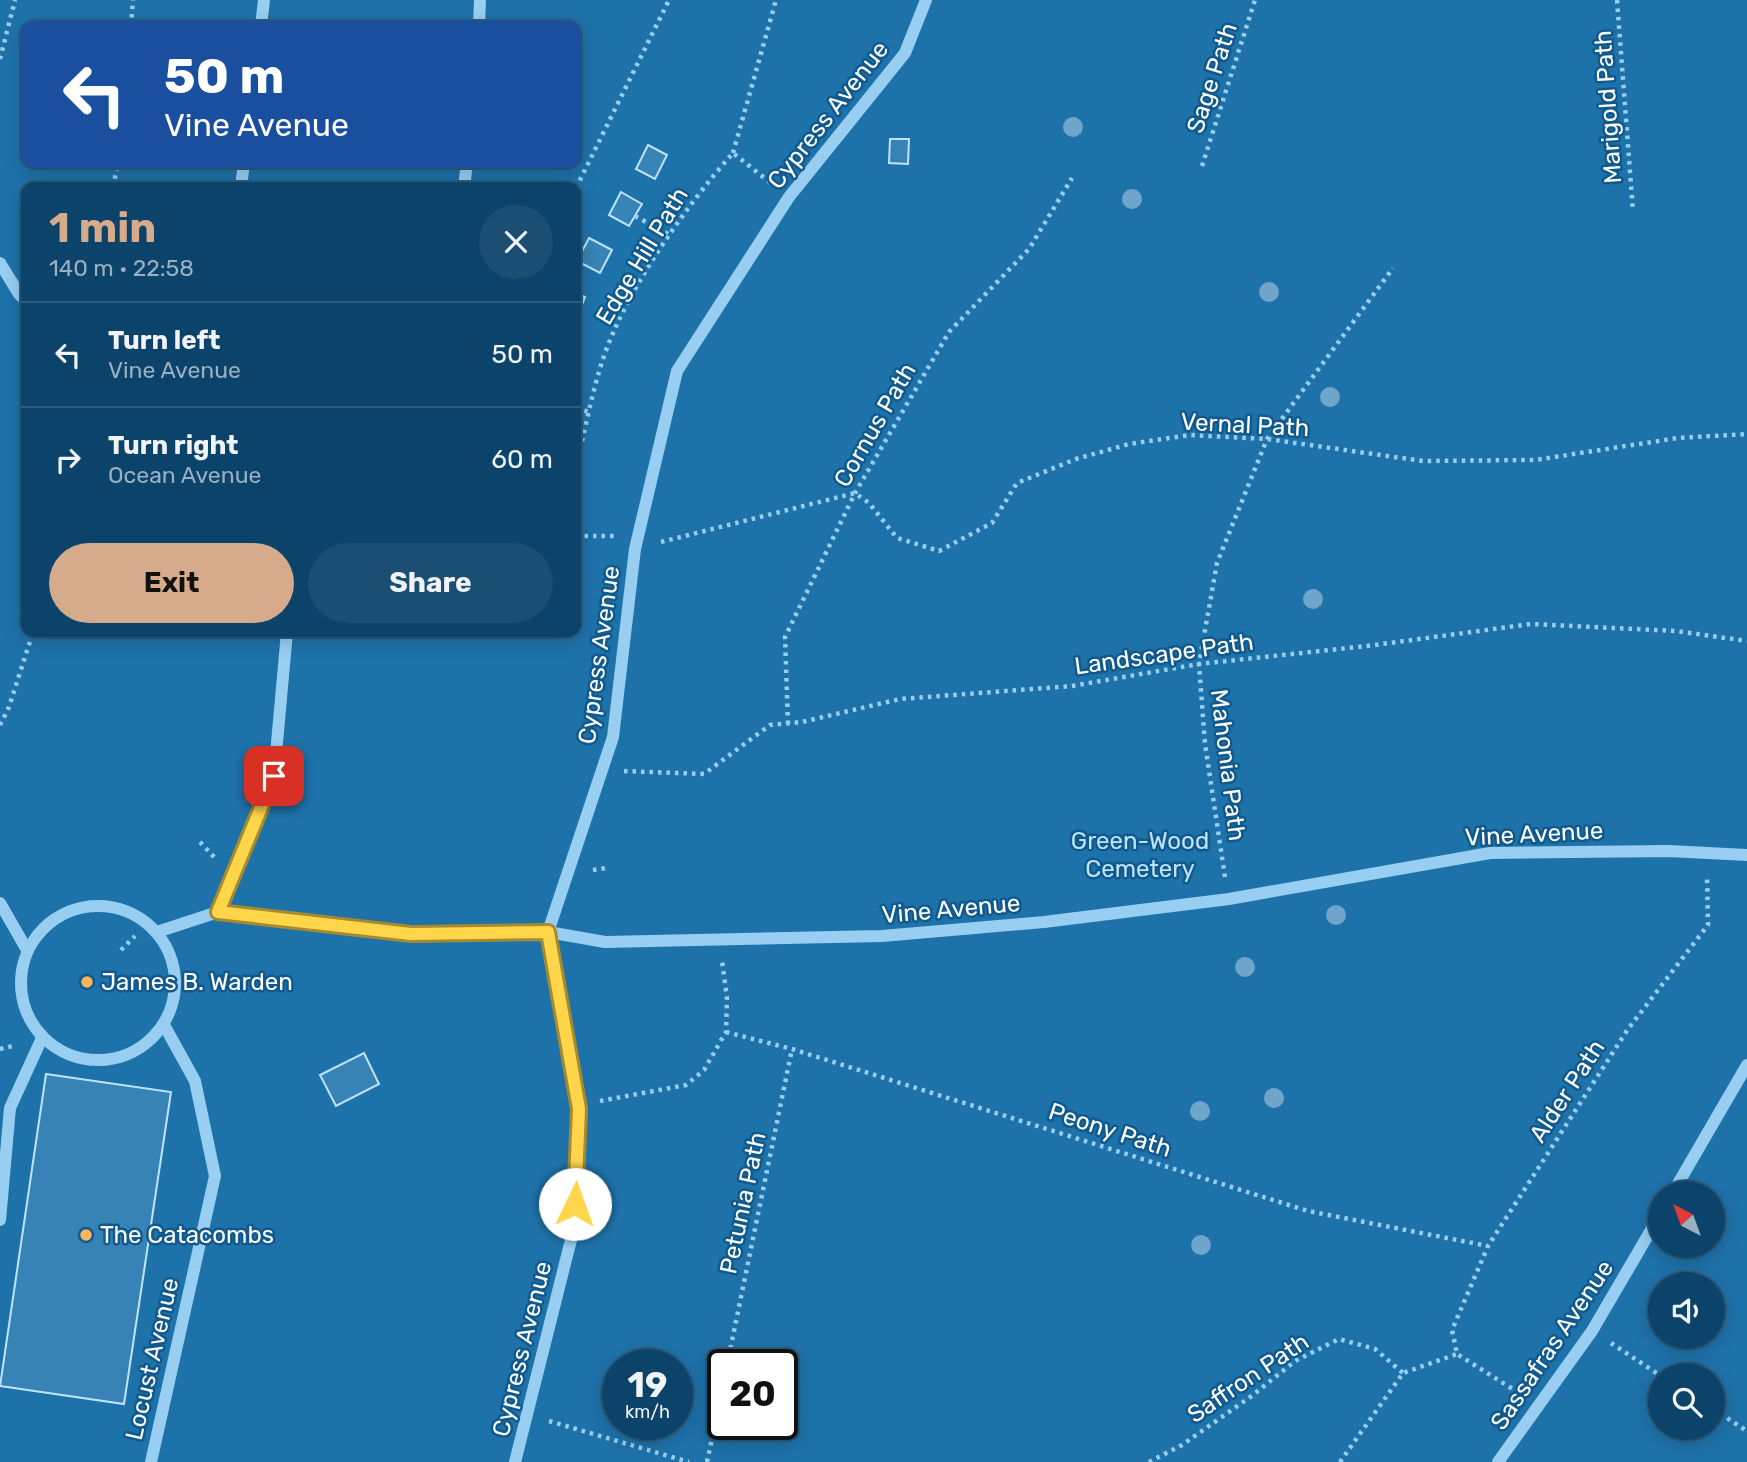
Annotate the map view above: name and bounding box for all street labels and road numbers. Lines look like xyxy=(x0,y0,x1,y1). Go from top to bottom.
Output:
street label: Sage Path xyxy=(1181,19,1243,137)
street label: Marigold Path xyxy=(1589,29,1627,185)
street label: Cypress Avenue xyxy=(762,36,894,194)
street label: Edge Hill Path xyxy=(590,182,694,330)
street label: Cornus Path xyxy=(828,358,922,492)
street label: Vernal Path xyxy=(1180,408,1310,442)
street label: Cypress Avenue xyxy=(573,564,625,746)
street label: Landscape Path xyxy=(1073,628,1255,680)
street label: Mahonia Path xyxy=(1205,688,1251,842)
street label: Vine Avenue xyxy=(1464,816,1604,852)
street label: Vine Avenue xyxy=(881,889,1021,929)
street label: Alder Path xyxy=(1524,1035,1610,1147)
street label: Peony Path xyxy=(1045,1097,1175,1163)
street label: Petunia Path xyxy=(714,1130,772,1276)
street label: Sassafras Avenue xyxy=(1485,1255,1619,1435)
street label: Cypress Avenue xyxy=(487,1258,557,1440)
street label: Locust Avenue xyxy=(120,1275,184,1443)
street label: Saffron Path xyxy=(1182,1327,1314,1429)

